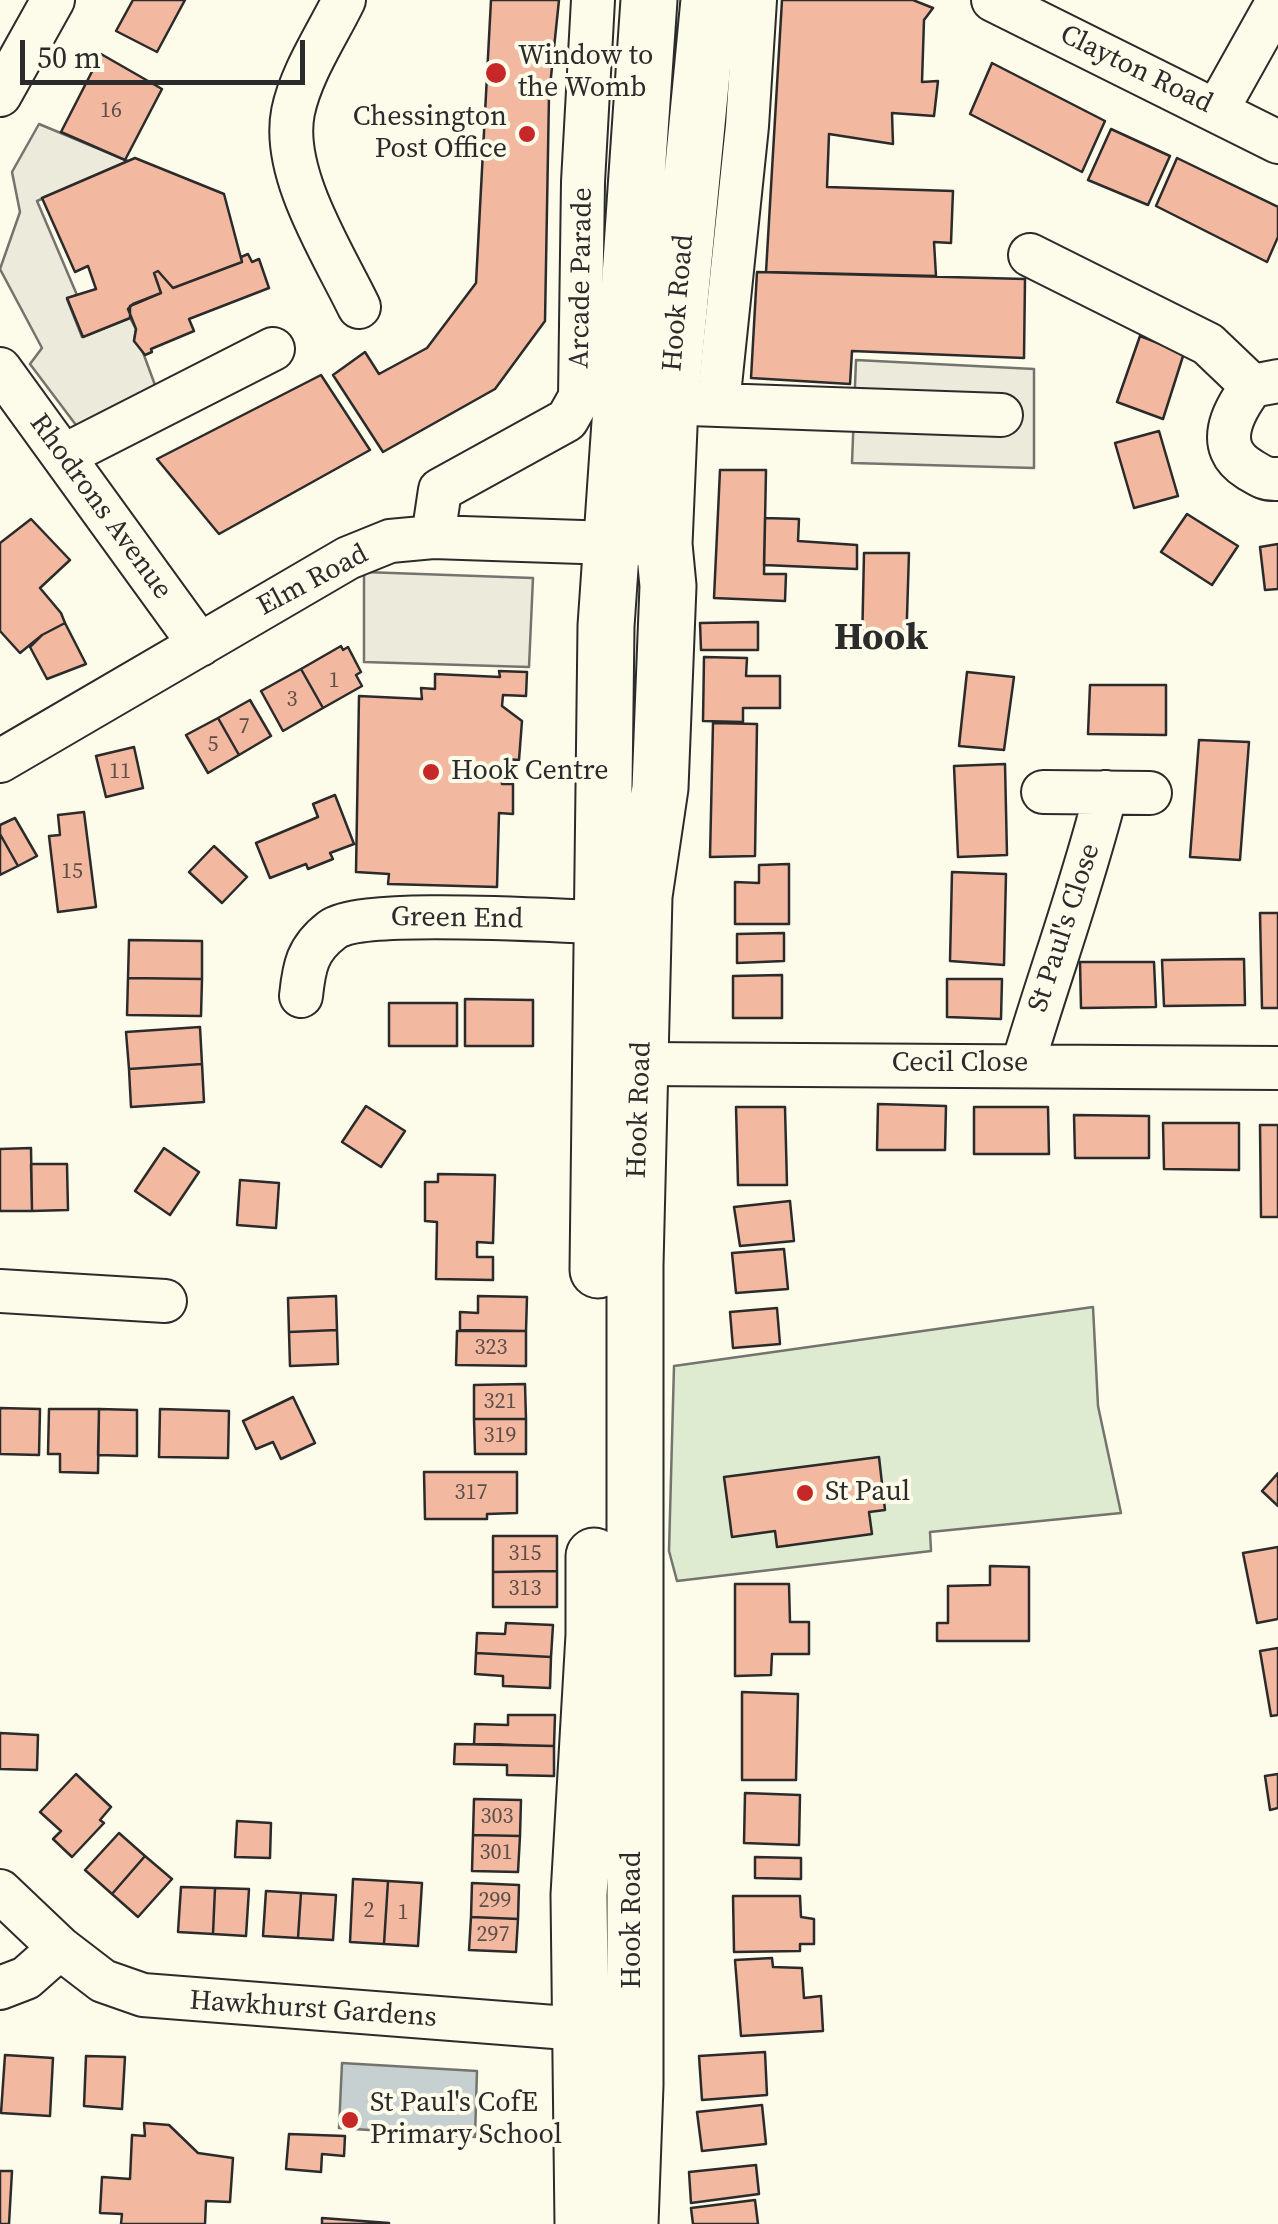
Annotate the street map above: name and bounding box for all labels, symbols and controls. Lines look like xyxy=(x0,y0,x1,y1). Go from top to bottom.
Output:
street label: Clayton Road xyxy=(1054,19,1218,121)
scale bar xyxy=(25,20,310,82)
text: 50 m xyxy=(37,37,101,78)
place label: Window to the Womb xyxy=(518,40,653,106)
marker: Window to the Womb xyxy=(483,60,509,86)
house number: 16 xyxy=(100,98,122,124)
place label: Chessington Post Office xyxy=(353,101,507,167)
marker: Chessington Post Office xyxy=(516,123,538,145)
street label: Arcade Parade xyxy=(564,187,600,369)
street label: Hook Road xyxy=(656,233,702,373)
street label: Rhodrons Avenue xyxy=(22,408,178,606)
street label: Elm Road xyxy=(252,538,374,624)
district label: Hook xyxy=(834,616,928,662)
house number: 1 xyxy=(329,668,339,694)
house number: 3 xyxy=(287,687,297,713)
house number: 7 xyxy=(239,714,249,740)
house number: 5 xyxy=(208,732,218,758)
place label: Hook Centre xyxy=(451,755,609,789)
house number: 11 xyxy=(109,759,131,785)
marker: Hook Centre xyxy=(420,761,442,783)
street label: St Paul's Close xyxy=(1022,839,1108,1017)
house number: 15 xyxy=(61,859,83,885)
street label: Green End xyxy=(390,901,524,937)
street label: Hook Road xyxy=(621,1041,659,1179)
street label: Cecil Close xyxy=(892,1047,1028,1081)
house number: 323 xyxy=(475,1335,507,1361)
house number: 321 xyxy=(484,1389,516,1415)
house number: 319 xyxy=(484,1423,516,1449)
place label: St Paul xyxy=(825,1476,910,1510)
house number: 317 xyxy=(455,1480,487,1506)
marker: St Paul xyxy=(794,1482,816,1504)
house number: 315 xyxy=(509,1541,541,1567)
house number: 313 xyxy=(509,1576,541,1602)
house number: 303 xyxy=(481,1804,513,1830)
house number: 301 xyxy=(480,1840,512,1866)
street label: Hook Road xyxy=(616,1851,650,1989)
house number: 299 xyxy=(479,1888,511,1914)
house number: 2 xyxy=(364,1898,374,1924)
house number: 1 xyxy=(398,1900,408,1926)
house number: 297 xyxy=(477,1922,509,1948)
street label: Hawkhurst Gardens xyxy=(188,1985,438,2035)
place label: St Paul's CofE Primary School xyxy=(370,2087,562,2153)
marker: St Paul's CofE Primary School xyxy=(339,2109,361,2131)

